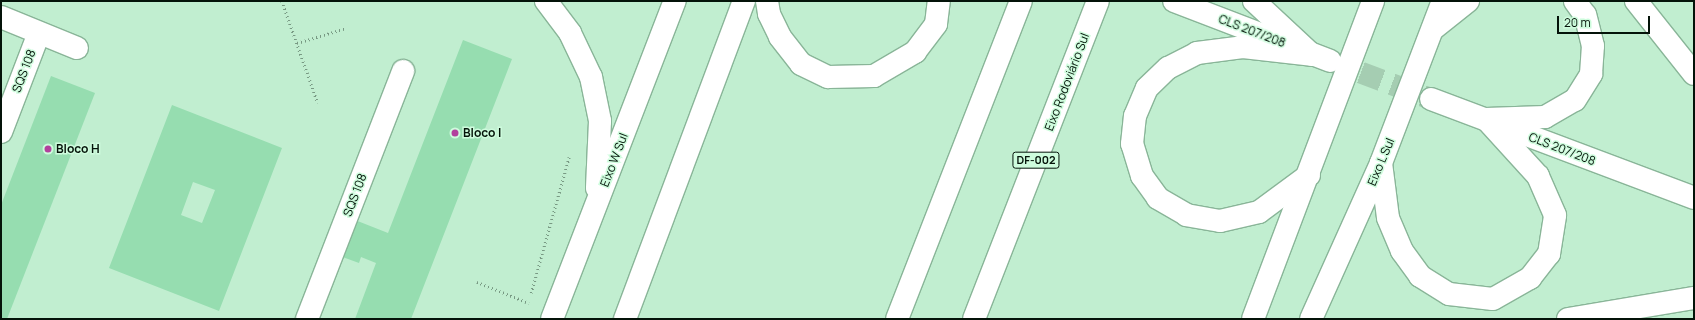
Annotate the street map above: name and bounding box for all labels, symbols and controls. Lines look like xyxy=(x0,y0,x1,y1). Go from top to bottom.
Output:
scale bar xyxy=(1559,8,1652,34)
street label: CLS 207/208 xyxy=(1217,12,1287,50)
text: 20 m xyxy=(1564,14,1591,31)
street label: Eixo Rodoviário Sul xyxy=(1042,31,1092,133)
street label: SQS 108 xyxy=(9,47,39,95)
place label: Bloco I xyxy=(463,126,501,140)
marker: Bloco I xyxy=(450,128,460,138)
street label: CLS 207/208 xyxy=(1527,130,1597,168)
street label: Eixo W Sul xyxy=(597,131,631,189)
street label: Eixo L Sul xyxy=(1364,136,1398,188)
place label: Bloco H xyxy=(56,142,100,156)
marker: Bloco H xyxy=(43,144,53,154)
road number: DF-002 xyxy=(1012,151,1060,169)
street label: SQS 108 xyxy=(340,171,370,219)

